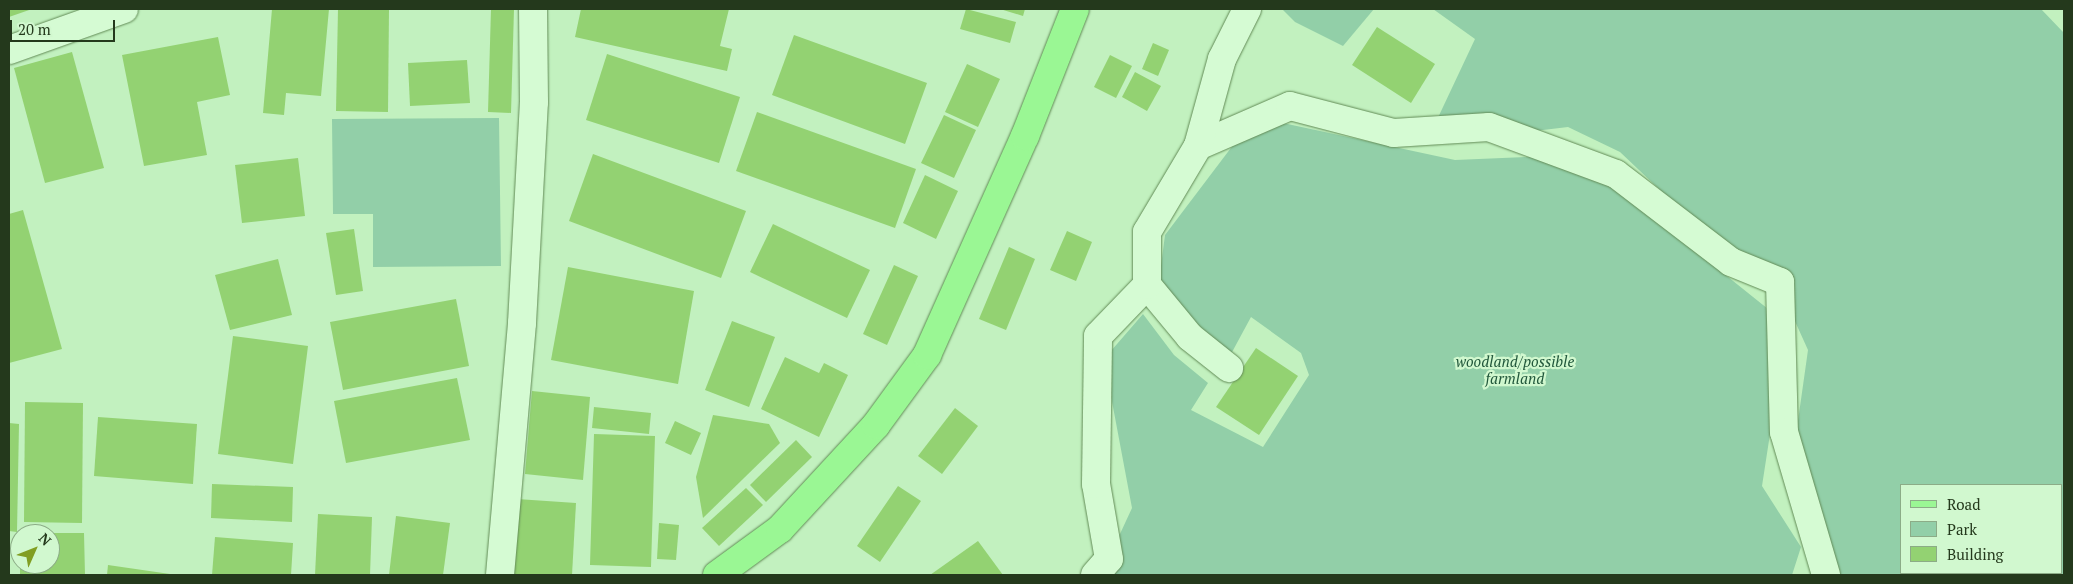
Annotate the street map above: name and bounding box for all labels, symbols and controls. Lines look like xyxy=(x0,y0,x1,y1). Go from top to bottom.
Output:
scale bar xyxy=(12,10,118,42)
text: 20 m xyxy=(18,19,51,39)
park label: woodland/possible farmland xyxy=(1456,352,1574,387)
legend xyxy=(1900,484,2063,574)
text: Road xyxy=(1947,494,1980,514)
text: Park xyxy=(1947,519,1977,539)
north arrow xyxy=(10,524,60,574)
text: N xyxy=(35,529,56,549)
text: Building xyxy=(1947,544,2004,564)

